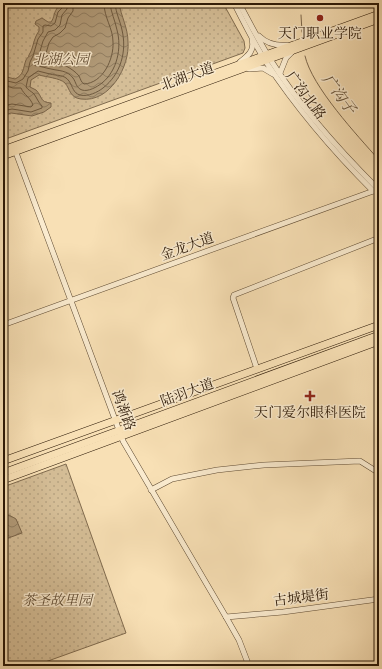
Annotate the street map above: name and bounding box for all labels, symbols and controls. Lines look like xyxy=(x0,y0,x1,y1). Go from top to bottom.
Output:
marker: 天门职业学院 xyxy=(315,13,325,23)
place label: 天门职业学院 xyxy=(278,25,362,43)
park label: 北湖公园 xyxy=(33,51,91,69)
street label: 北湖大道 xyxy=(158,59,217,95)
street label: 广沟北路 xyxy=(281,68,329,123)
water label: 广沟子 xyxy=(317,71,360,119)
street label: 金龙大道 xyxy=(158,229,217,265)
street label: 陆羽大道 xyxy=(158,375,217,411)
street label: 鸿渐路 xyxy=(107,388,139,433)
marker: 天门爱尔眼科医院 xyxy=(304,390,316,402)
place label: 天门爱尔眼科医院 xyxy=(254,404,366,422)
street label: 古城堤街 xyxy=(272,586,330,610)
park label: 茶圣故里园 xyxy=(22,592,94,610)

